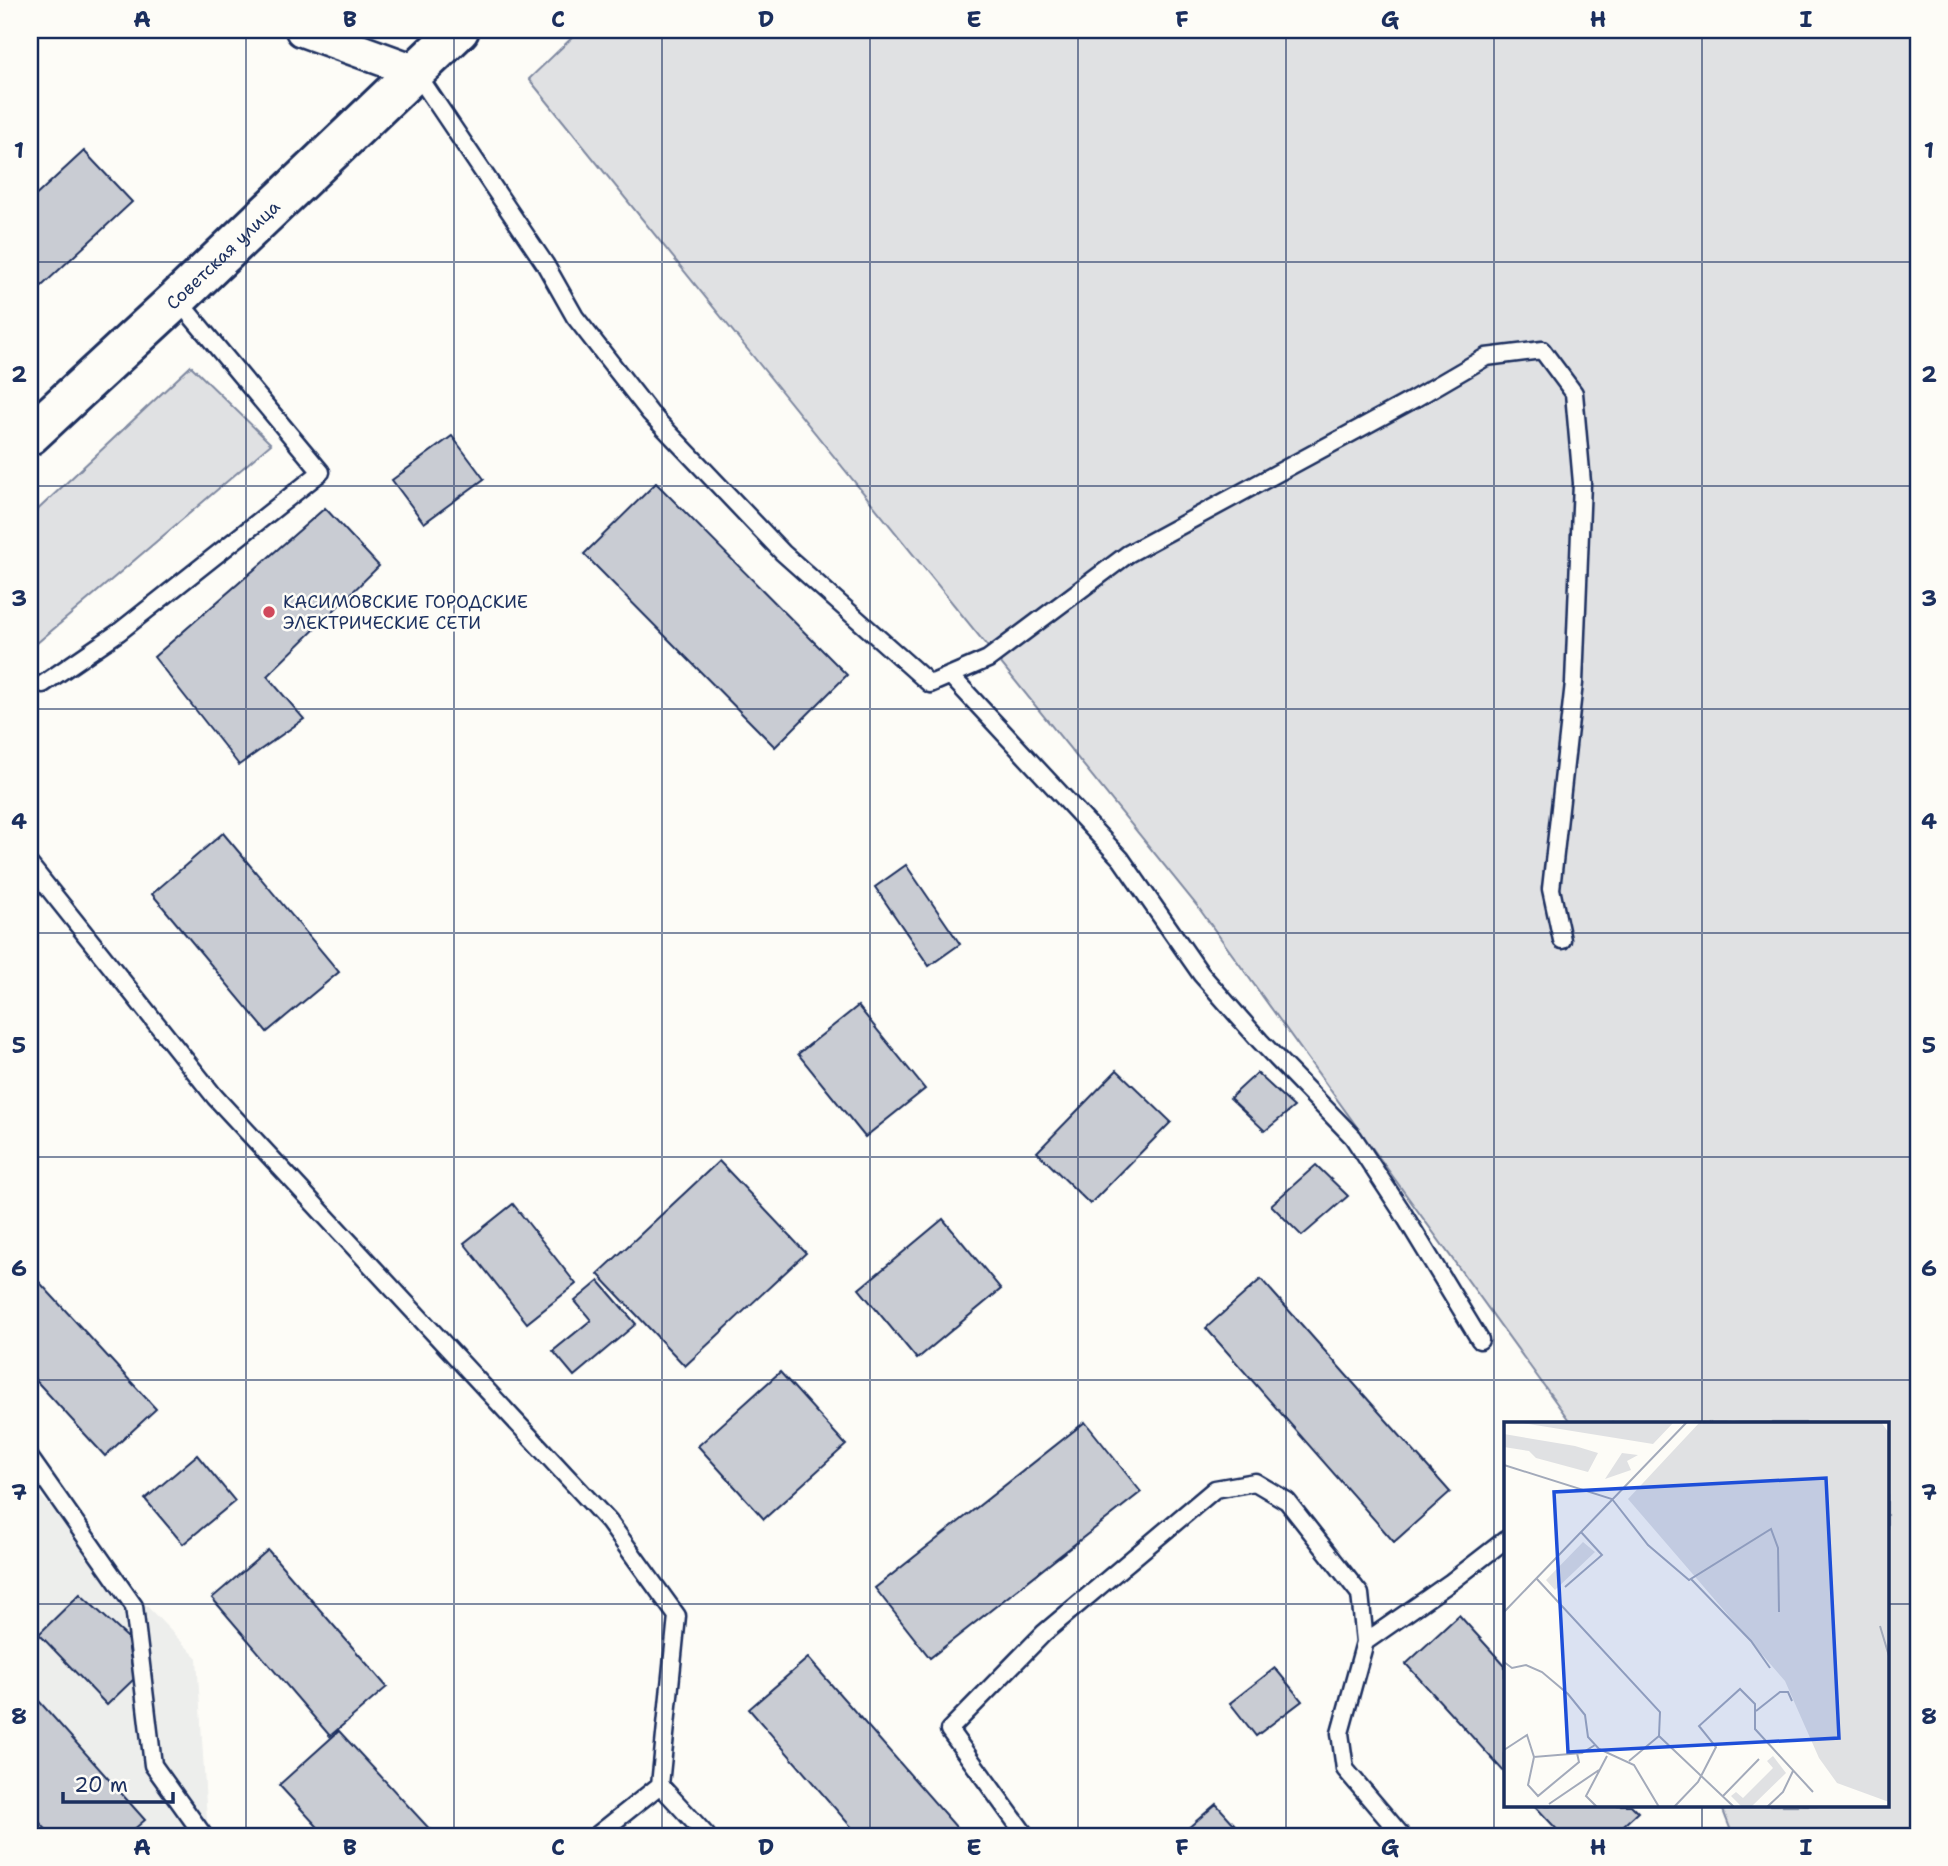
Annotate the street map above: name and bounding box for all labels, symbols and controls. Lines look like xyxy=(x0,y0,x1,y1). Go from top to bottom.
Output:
text: A xyxy=(133,4,151,34)
text: B xyxy=(343,4,357,34)
text: C xyxy=(551,4,565,34)
text: D xyxy=(758,4,774,34)
text: E xyxy=(966,4,982,34)
text: F xyxy=(1175,4,1189,34)
text: G xyxy=(1381,4,1400,34)
text: H xyxy=(1590,4,1606,34)
text: I xyxy=(1800,4,1813,34)
text: 1 xyxy=(14,135,24,165)
text: 1 xyxy=(1924,135,1934,165)
street label: Советская улица xyxy=(161,195,285,315)
text: 2 xyxy=(11,359,27,389)
text: 2 xyxy=(1921,359,1937,389)
text: 3 xyxy=(11,583,27,613)
text: 3 xyxy=(1921,583,1937,613)
place label: КАСИМОВСКИЕ ГОРОДСКИЕ ЭЛЕКТРИЧЕСКИЕ СЕТИ xyxy=(283,590,528,635)
marker: КАСИМОВСКИЕ ГОРОДСКИЕ ЭЛЕКТРИЧЕСКИЕ СЕТИ xyxy=(261,604,277,620)
text: 4 xyxy=(11,806,27,836)
text: 4 xyxy=(1921,806,1937,836)
text: 5 xyxy=(12,1030,26,1060)
text: 5 xyxy=(1922,1030,1936,1060)
text: 6 xyxy=(11,1253,27,1283)
text: 6 xyxy=(1921,1253,1937,1283)
inset map xyxy=(1504,1422,1888,1806)
text: 7 xyxy=(11,1477,27,1507)
text: 7 xyxy=(1921,1477,1937,1507)
text: 8 xyxy=(11,1701,27,1731)
text: 8 xyxy=(1921,1701,1937,1731)
scale bar xyxy=(63,1761,173,1805)
text: 20 m xyxy=(74,1771,128,1799)
text: A xyxy=(133,1832,151,1862)
text: B xyxy=(343,1832,357,1862)
text: C xyxy=(551,1832,565,1862)
text: D xyxy=(758,1832,774,1862)
text: E xyxy=(966,1832,982,1862)
text: F xyxy=(1175,1832,1189,1862)
text: G xyxy=(1381,1832,1400,1862)
text: H xyxy=(1590,1832,1606,1862)
text: I xyxy=(1800,1832,1813,1862)

